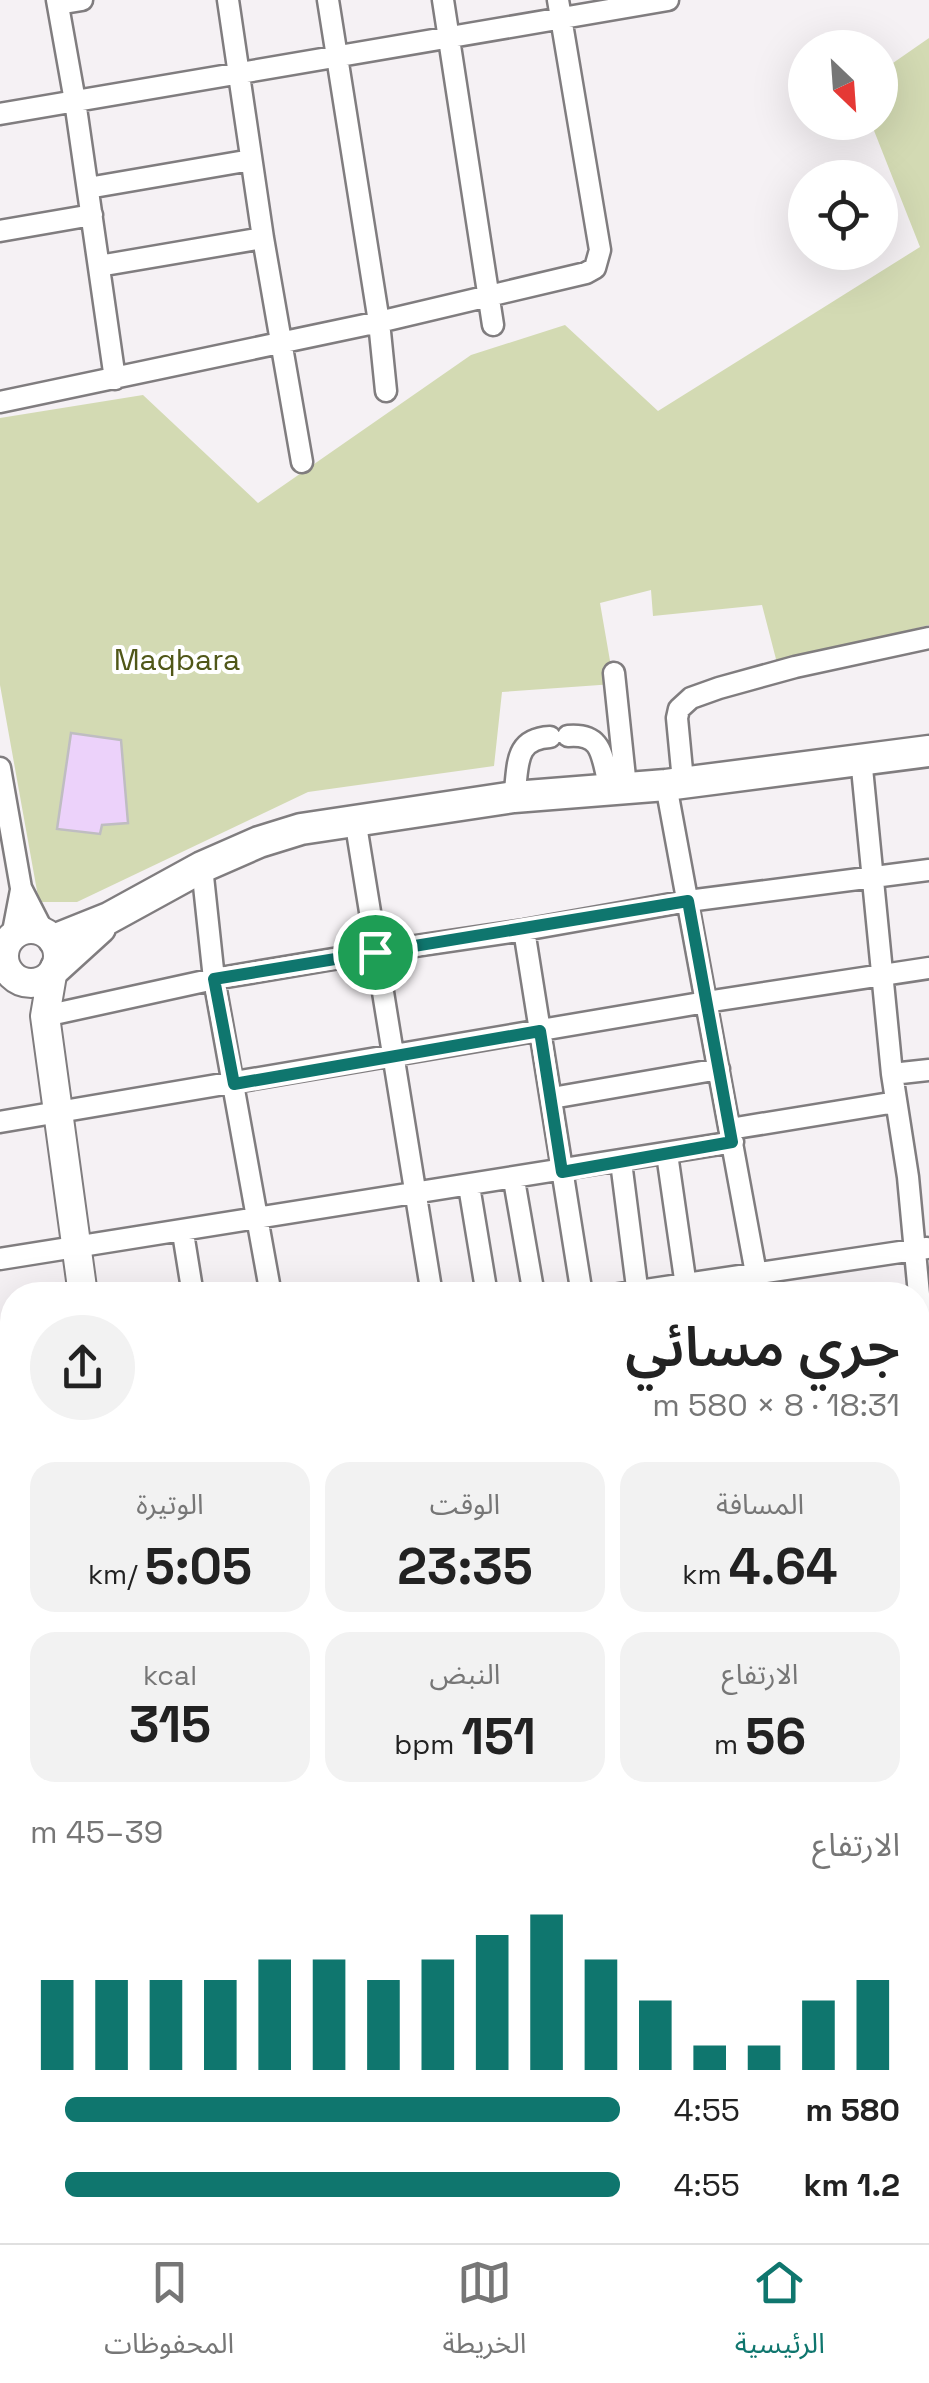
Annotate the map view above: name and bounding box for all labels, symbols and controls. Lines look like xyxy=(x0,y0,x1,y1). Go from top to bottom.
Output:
north arrow xyxy=(788,30,898,140)
map controls xyxy=(788,30,898,270)
button: locate xyxy=(788,160,898,270)
park label: Maqbara xyxy=(114,640,240,679)
pin xyxy=(333,910,418,995)
icon: arrive xyxy=(348,925,403,980)
text: جري مسائي xyxy=(625,1312,900,1382)
button: share xyxy=(30,1315,135,1420)
text: 18:31 · 8 × 580 m xyxy=(652,1385,900,1425)
text: الوتيرة xyxy=(136,1486,204,1522)
text: الوقت xyxy=(430,1486,500,1522)
text: المسافة xyxy=(716,1486,804,1522)
text: 5:05 xyxy=(145,1535,252,1599)
text: 23:35 xyxy=(397,1535,533,1599)
text: 4.64 xyxy=(729,1535,838,1599)
text: /km xyxy=(88,1556,145,1592)
text: km xyxy=(682,1556,729,1592)
text: النبض xyxy=(429,1656,501,1692)
text: الارتفاع xyxy=(722,1656,798,1692)
text: kcal xyxy=(143,1657,197,1693)
text: 315 xyxy=(129,1693,211,1757)
text: 151 xyxy=(462,1705,536,1769)
text: 56 xyxy=(745,1705,806,1769)
text: bpm xyxy=(394,1726,462,1762)
text: m xyxy=(714,1726,745,1762)
text: 39–45 m xyxy=(30,1812,163,1852)
text: الارتفاع xyxy=(812,1825,900,1865)
text: 4:55 xyxy=(674,2090,740,2130)
text: 580 m xyxy=(805,2090,900,2130)
text: 4:55 xyxy=(674,2165,740,2205)
text: 1.2 km xyxy=(803,2165,900,2205)
tab: المحفوظات xyxy=(104,2255,234,2374)
tab: الخريطة xyxy=(443,2255,526,2374)
tab: الرئيسية xyxy=(735,2255,825,2374)

